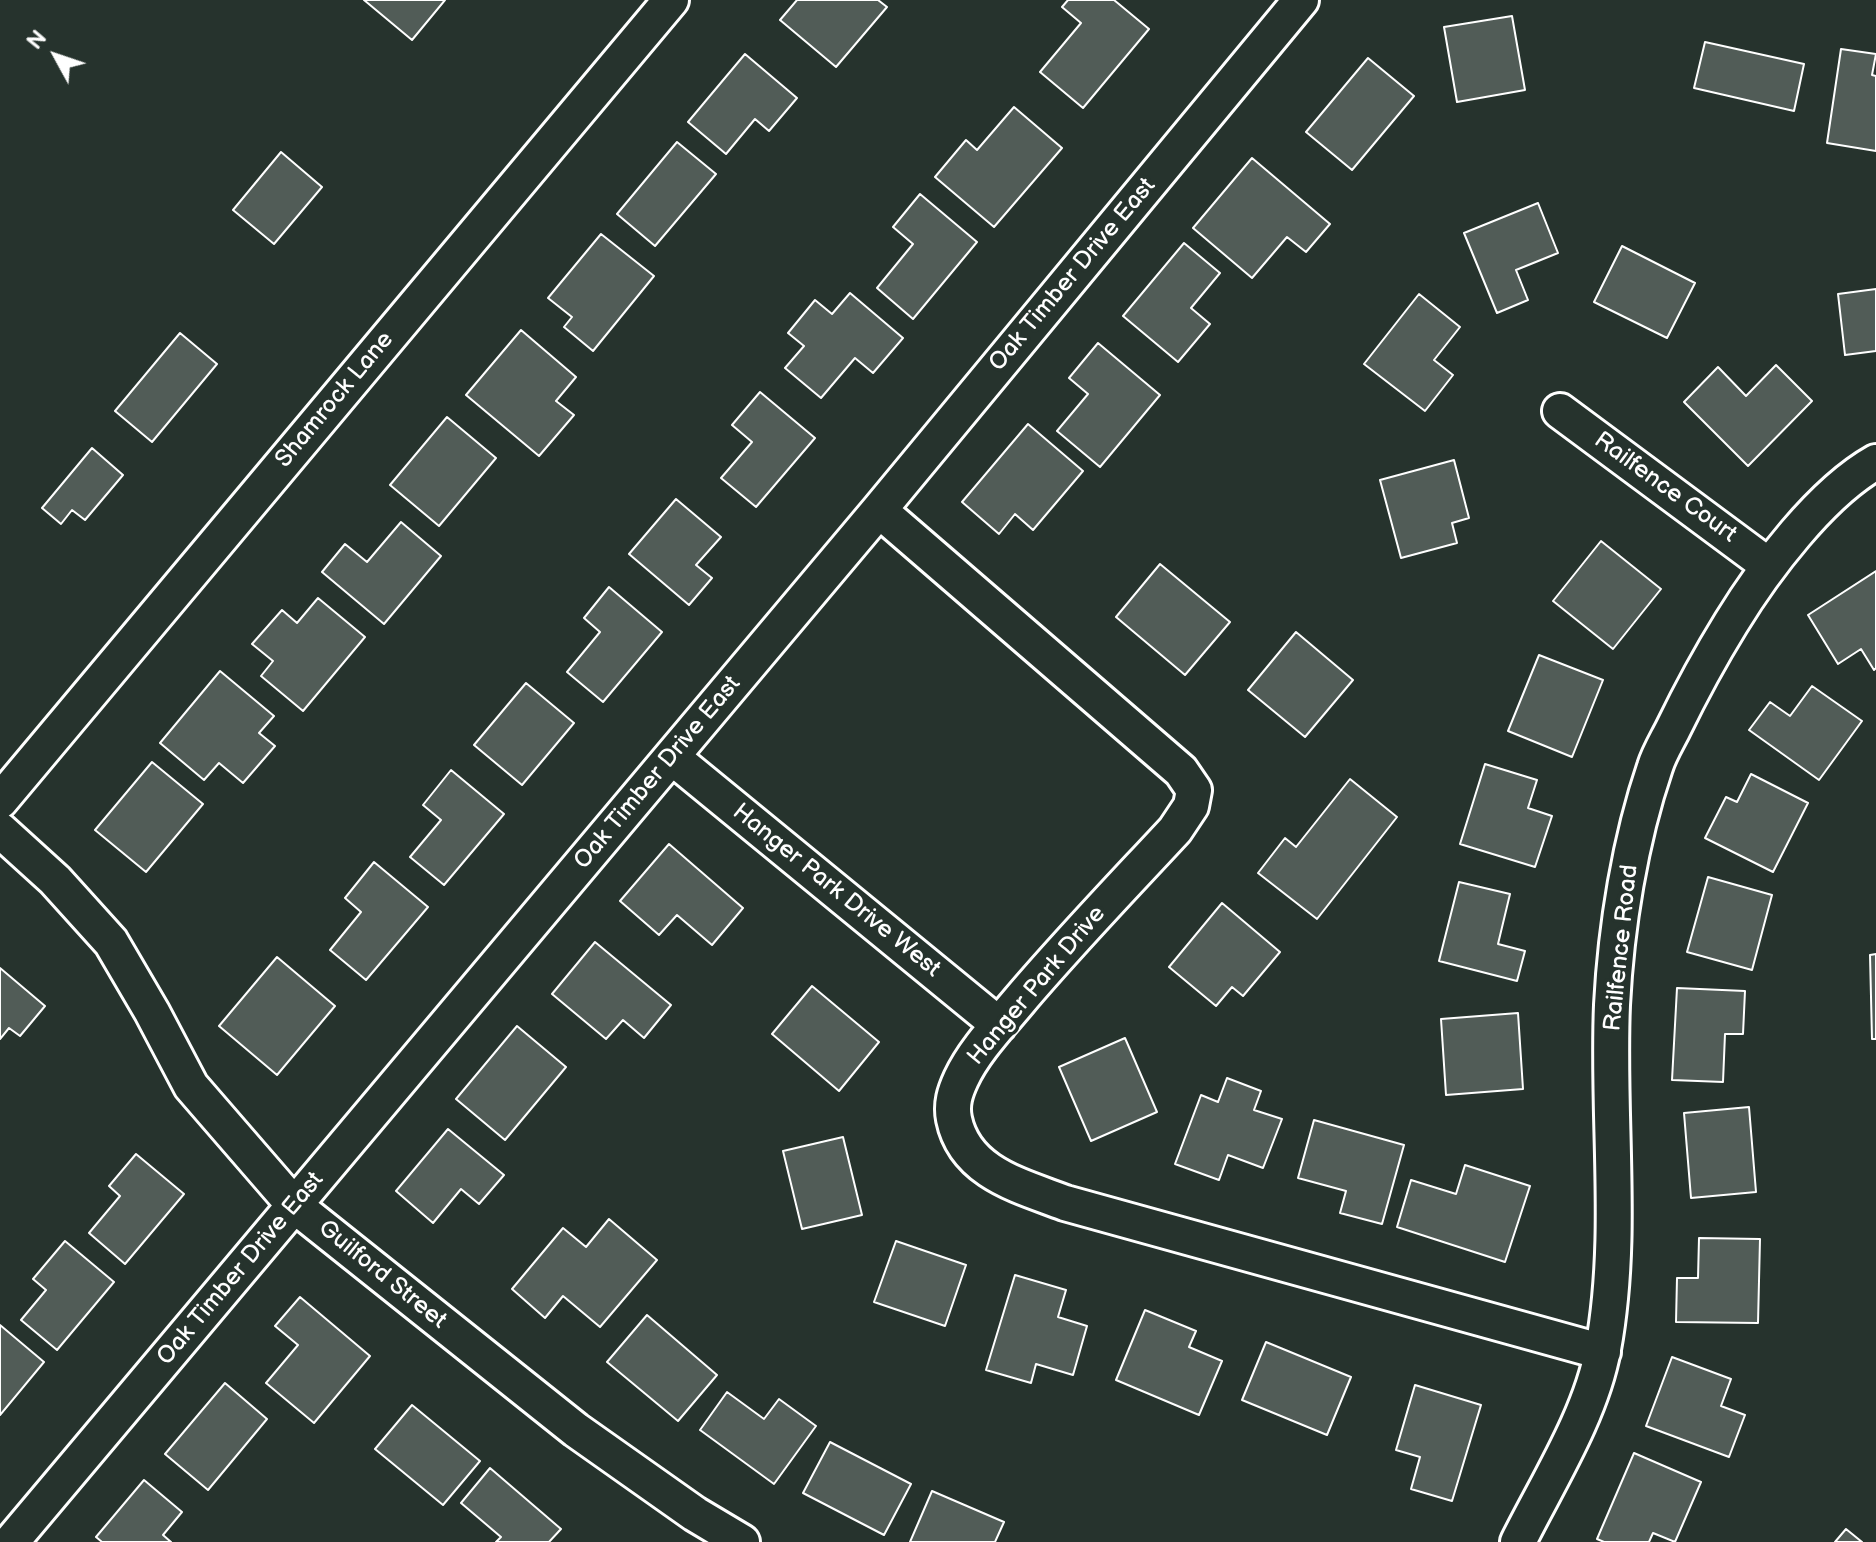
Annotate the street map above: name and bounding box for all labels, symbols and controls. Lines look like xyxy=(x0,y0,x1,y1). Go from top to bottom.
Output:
north arrow xyxy=(16,16,96,96)
text: N xyxy=(22,25,53,55)
street label: Oak Timber Drive East xyxy=(984,173,1162,377)
street label: Shamrock Lane xyxy=(270,326,400,474)
street label: Railfence Court xyxy=(1588,427,1742,549)
street label: Oak Timber Drive East xyxy=(569,671,747,875)
street label: Hanger Park Drive West xyxy=(726,798,946,984)
street label: Railfence Road xyxy=(1599,863,1645,1033)
street label: Hanger Park Drive xyxy=(962,901,1112,1071)
street label: Oak Timber Drive East xyxy=(152,1167,330,1371)
street label: Guilford Street xyxy=(312,1214,452,1336)

